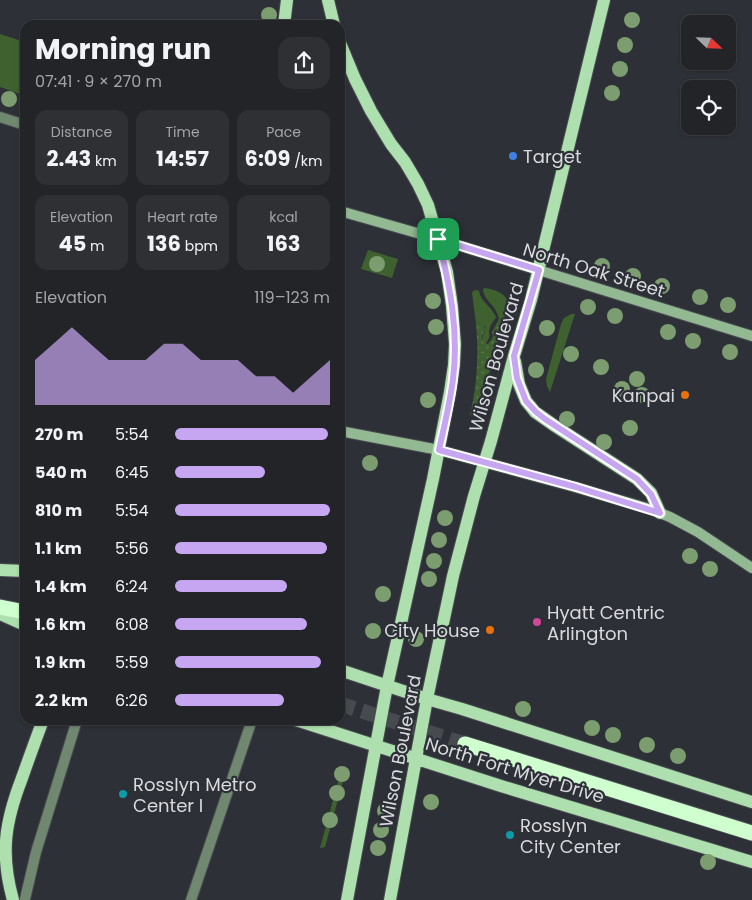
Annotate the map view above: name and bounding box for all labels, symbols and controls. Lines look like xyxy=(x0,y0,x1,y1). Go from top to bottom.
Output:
north arrow xyxy=(681,15,736,70)
map controls xyxy=(681,15,736,135)
text: Morning run xyxy=(35,30,211,69)
button: share xyxy=(278,37,330,89)
text: 07:41 · 9 × 270 m xyxy=(35,70,162,93)
button: locate xyxy=(681,80,736,135)
text: Distance xyxy=(51,122,112,142)
text: Time xyxy=(165,122,200,142)
text: Pace xyxy=(266,122,301,142)
text: 2.43 xyxy=(46,144,91,173)
text: 14:57 xyxy=(156,144,209,173)
text: 6:09 xyxy=(245,144,290,173)
place label: Target xyxy=(523,144,582,169)
marker: Target xyxy=(507,150,519,162)
text: km xyxy=(91,151,117,171)
text: /km xyxy=(290,151,323,171)
text: Elevation xyxy=(50,207,113,227)
text: Heart rate xyxy=(147,207,218,227)
text: kcal xyxy=(269,207,298,227)
pin xyxy=(417,218,459,260)
icon: arrive xyxy=(424,225,452,253)
text: 45 xyxy=(58,229,86,258)
text: 136 xyxy=(147,229,181,258)
text: 163 xyxy=(267,229,300,258)
text: m xyxy=(86,236,105,256)
text: bpm xyxy=(181,236,218,256)
street label: North Oak Street xyxy=(520,237,668,303)
street label: Wilson Boulevard xyxy=(463,279,529,435)
text: Elevation xyxy=(35,286,107,309)
text: 119–123 m xyxy=(254,286,330,309)
place label: Kanpai xyxy=(612,383,675,408)
marker: Kanpai xyxy=(679,389,691,401)
text: 270 m xyxy=(35,423,83,446)
text: 5:54 xyxy=(115,423,149,446)
text: 540 m xyxy=(35,461,87,484)
text: 6:45 xyxy=(115,461,149,484)
text: 810 m xyxy=(35,499,82,522)
text: 5:54 xyxy=(115,499,149,522)
text: 1.1 km xyxy=(35,537,82,560)
text: 5:56 xyxy=(115,537,149,560)
text: 1.4 km xyxy=(35,575,87,598)
text: 6:24 xyxy=(115,575,148,598)
place label: Hyatt Centric Arlington xyxy=(547,600,665,646)
text: 1.6 km xyxy=(35,613,86,636)
text: 6:08 xyxy=(115,613,149,636)
marker: Hyatt Centric Arlington xyxy=(531,616,543,628)
place label: City House xyxy=(384,618,480,643)
marker: City House xyxy=(484,624,496,636)
text: 1.9 km xyxy=(35,651,86,674)
text: 5:59 xyxy=(115,651,149,674)
street label: Wilson Boulevard xyxy=(373,673,427,829)
text: 2.2 km xyxy=(35,689,88,712)
text: 6:26 xyxy=(115,689,148,712)
street label: North Fort Myer Drive xyxy=(422,731,608,809)
place label: Rosslyn Metro Center I xyxy=(133,772,257,818)
marker: Rosslyn Metro Center I xyxy=(117,788,129,800)
place label: Rosslyn City Center xyxy=(520,813,621,859)
marker: Rosslyn City Center xyxy=(504,829,516,841)

